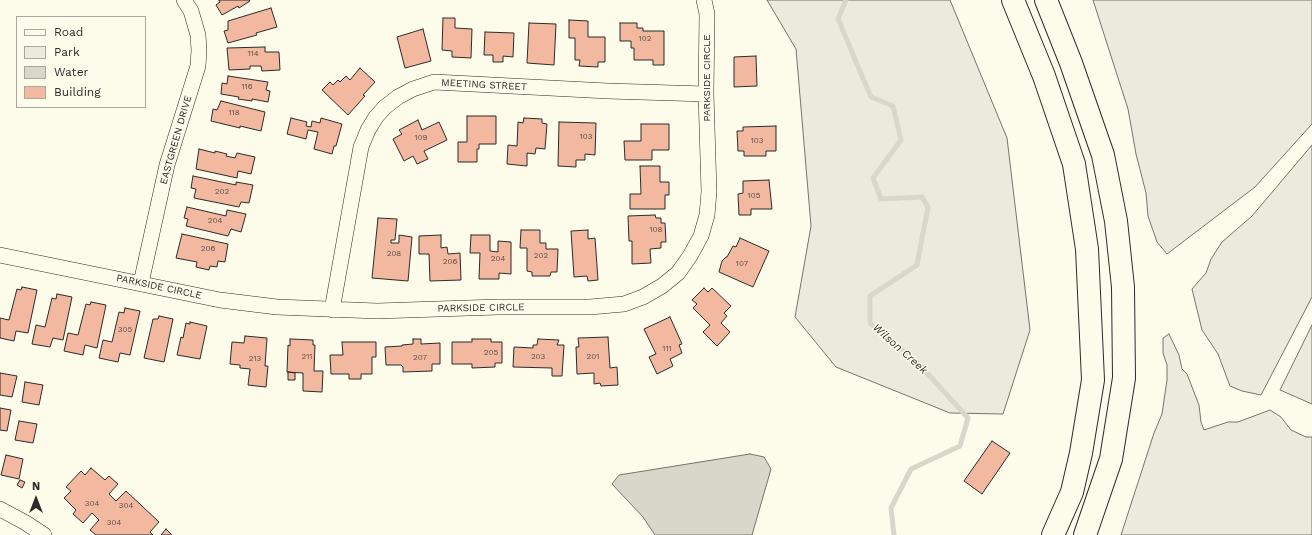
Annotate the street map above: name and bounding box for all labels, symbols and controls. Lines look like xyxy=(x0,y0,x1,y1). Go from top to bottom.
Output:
legend xyxy=(16,16,146,108)
text: Road xyxy=(54,25,83,39)
house number: 102 xyxy=(639,34,651,44)
street label: PARKSIDE CIRCLE xyxy=(701,34,713,122)
text: Park xyxy=(54,45,80,59)
house number: 114 xyxy=(247,49,259,59)
text: Water xyxy=(54,65,88,79)
street label: MEETING STREET xyxy=(441,77,527,93)
house number: 116 xyxy=(241,82,253,92)
text: Building xyxy=(54,85,101,99)
street label: EASTGREEN DRIVE xyxy=(158,94,194,186)
house number: 118 xyxy=(228,108,240,118)
house number: 103 xyxy=(580,132,592,142)
house number: 109 xyxy=(414,133,428,143)
house number: 103 xyxy=(751,136,763,146)
house number: 202 xyxy=(215,187,229,197)
house number: 105 xyxy=(748,191,760,201)
house number: 204 xyxy=(208,216,222,226)
house number: 108 xyxy=(649,225,663,235)
house number: 206 xyxy=(201,244,215,254)
house number: 208 xyxy=(387,249,401,259)
house number: 202 xyxy=(534,251,548,261)
house number: 204 xyxy=(491,254,505,264)
house number: 206 xyxy=(443,257,457,267)
house number: 107 xyxy=(736,259,748,269)
street label: PARKSIDE CIRCLE xyxy=(115,272,203,302)
street label: PARKSIDE CIRCLE xyxy=(437,301,525,315)
water label: Wilson Creek xyxy=(870,321,930,377)
house number: 305 xyxy=(118,325,132,335)
house number: 111 xyxy=(662,344,672,354)
house number: 205 xyxy=(484,348,498,358)
house number: 211 xyxy=(302,352,312,362)
house number: 203 xyxy=(531,352,545,362)
house number: 201 xyxy=(587,352,599,362)
house number: 207 xyxy=(413,353,427,363)
house number: 213 xyxy=(249,354,261,364)
north arrow xyxy=(16,479,56,519)
text: N xyxy=(32,480,40,493)
house number: 304 xyxy=(85,499,99,509)
house number: 304 xyxy=(119,501,133,511)
house number: 304 xyxy=(107,518,121,528)

